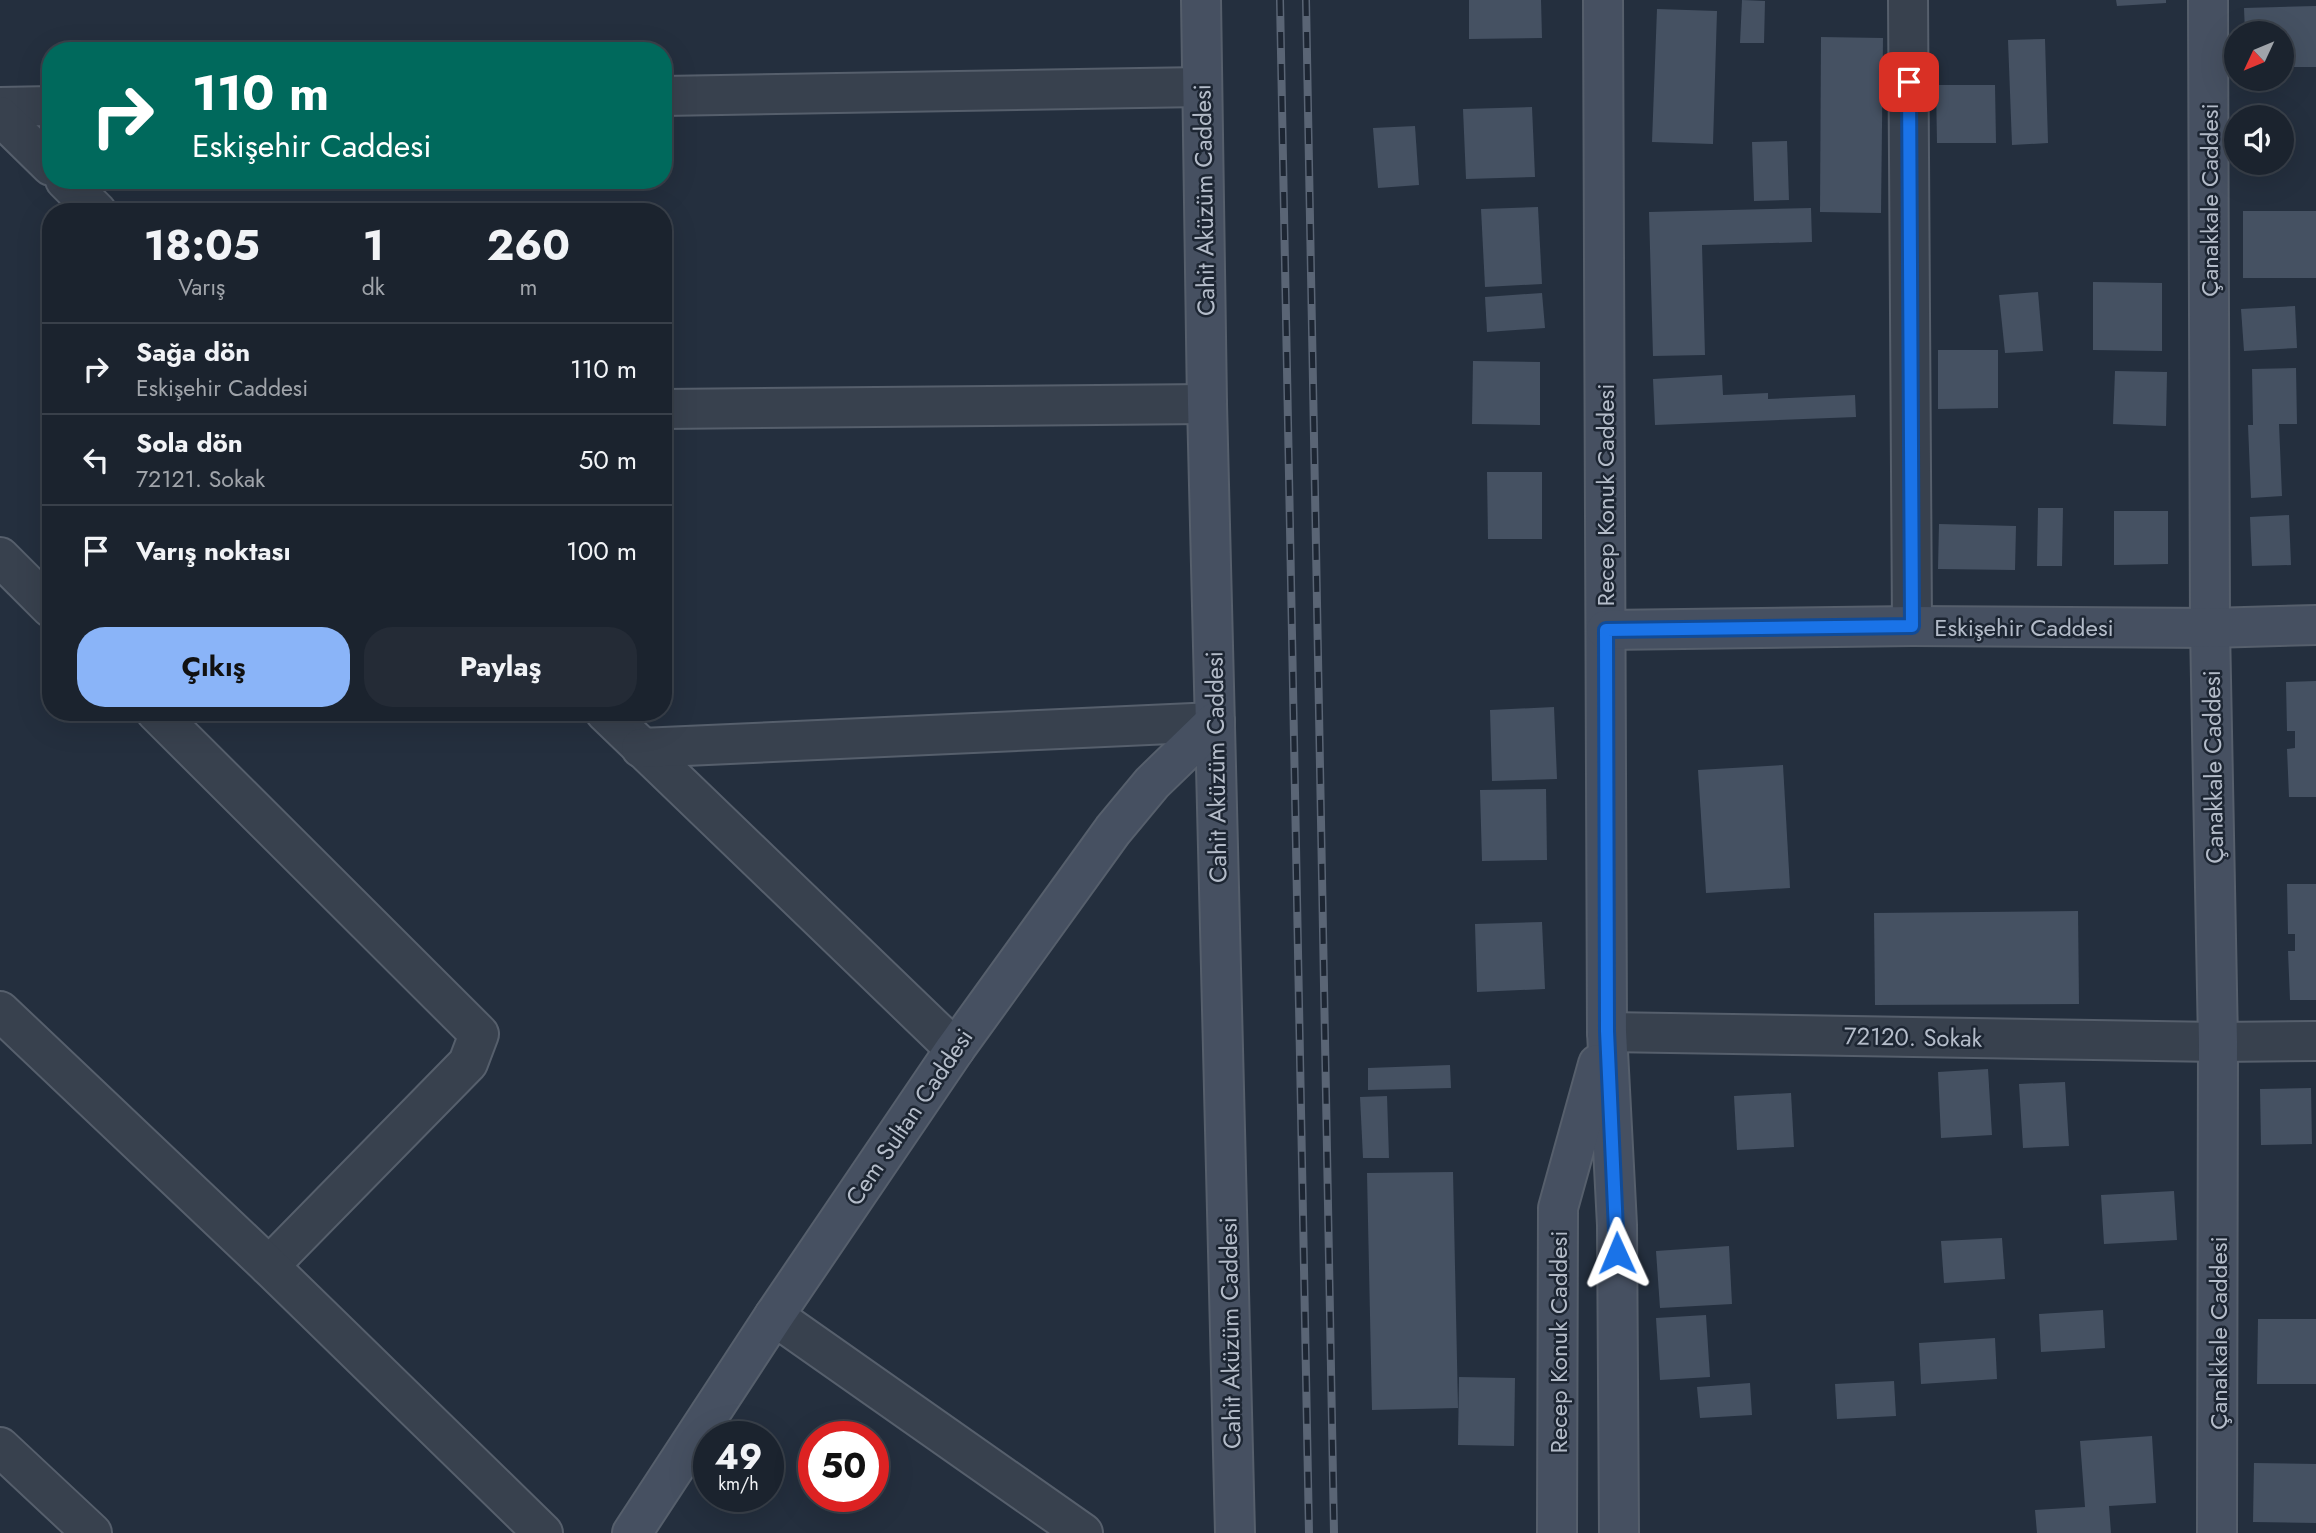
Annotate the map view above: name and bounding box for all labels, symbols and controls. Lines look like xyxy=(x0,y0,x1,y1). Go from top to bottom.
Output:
north arrow xyxy=(2224,21,2294,91)
map controls xyxy=(2224,21,2294,175)
pin xyxy=(1879,52,1939,112)
text: 110 m xyxy=(192,58,329,128)
icon: arrive xyxy=(1890,63,1928,101)
icon: right xyxy=(77,70,168,161)
street label: Cahit Aküzüm Caddesi xyxy=(1184,84,1224,316)
street label: Çanakkale Caddesi xyxy=(2192,103,2227,297)
button: sound xyxy=(2224,105,2294,175)
text: Eskişehir Caddesi xyxy=(192,123,431,169)
text: 18:05 xyxy=(144,215,260,276)
text: 1 xyxy=(363,215,384,276)
text: 260 xyxy=(487,215,570,276)
text: Varış xyxy=(178,270,225,304)
text: dk xyxy=(362,270,385,304)
text: m xyxy=(519,270,537,304)
text: Sağa dön xyxy=(136,333,250,371)
icon: right xyxy=(77,350,115,388)
text: 110 m xyxy=(570,350,637,388)
text: Eskişehir Caddesi xyxy=(136,371,308,405)
street label: Recep Konuk Caddesi xyxy=(1588,383,1623,607)
text: Sola dön xyxy=(136,424,243,462)
icon: left xyxy=(77,441,115,479)
text: 50 m xyxy=(579,441,637,479)
text: 72121. Sokak xyxy=(136,462,265,496)
icon: arrive xyxy=(77,532,115,570)
text: Varış noktası xyxy=(136,532,291,570)
text: 100 m xyxy=(566,532,637,570)
street label: Eskişehir Caddesi xyxy=(1934,610,2114,645)
button: Çıkış xyxy=(77,627,350,707)
button: Paylaş xyxy=(364,627,637,707)
street label: Cahit Aküzüm Caddesi xyxy=(1196,651,1236,883)
street label: Çanakkale Caddesi xyxy=(2194,670,2232,864)
street label: 72120. Sokak xyxy=(1843,1018,1983,1056)
street label: Cem Sultan Caddesi xyxy=(837,1022,981,1212)
position arrow xyxy=(1580,1216,1654,1290)
street label: Cahit Aküzüm Caddesi xyxy=(1210,1217,1250,1449)
street label: Recep Konuk Caddesi xyxy=(1541,1230,1576,1454)
street label: Çanakkale Caddesi xyxy=(2201,1236,2236,1430)
speed limit sign: 50 xyxy=(798,1421,889,1512)
text: 49 xyxy=(715,1432,762,1482)
text: km/h xyxy=(718,1471,759,1497)

